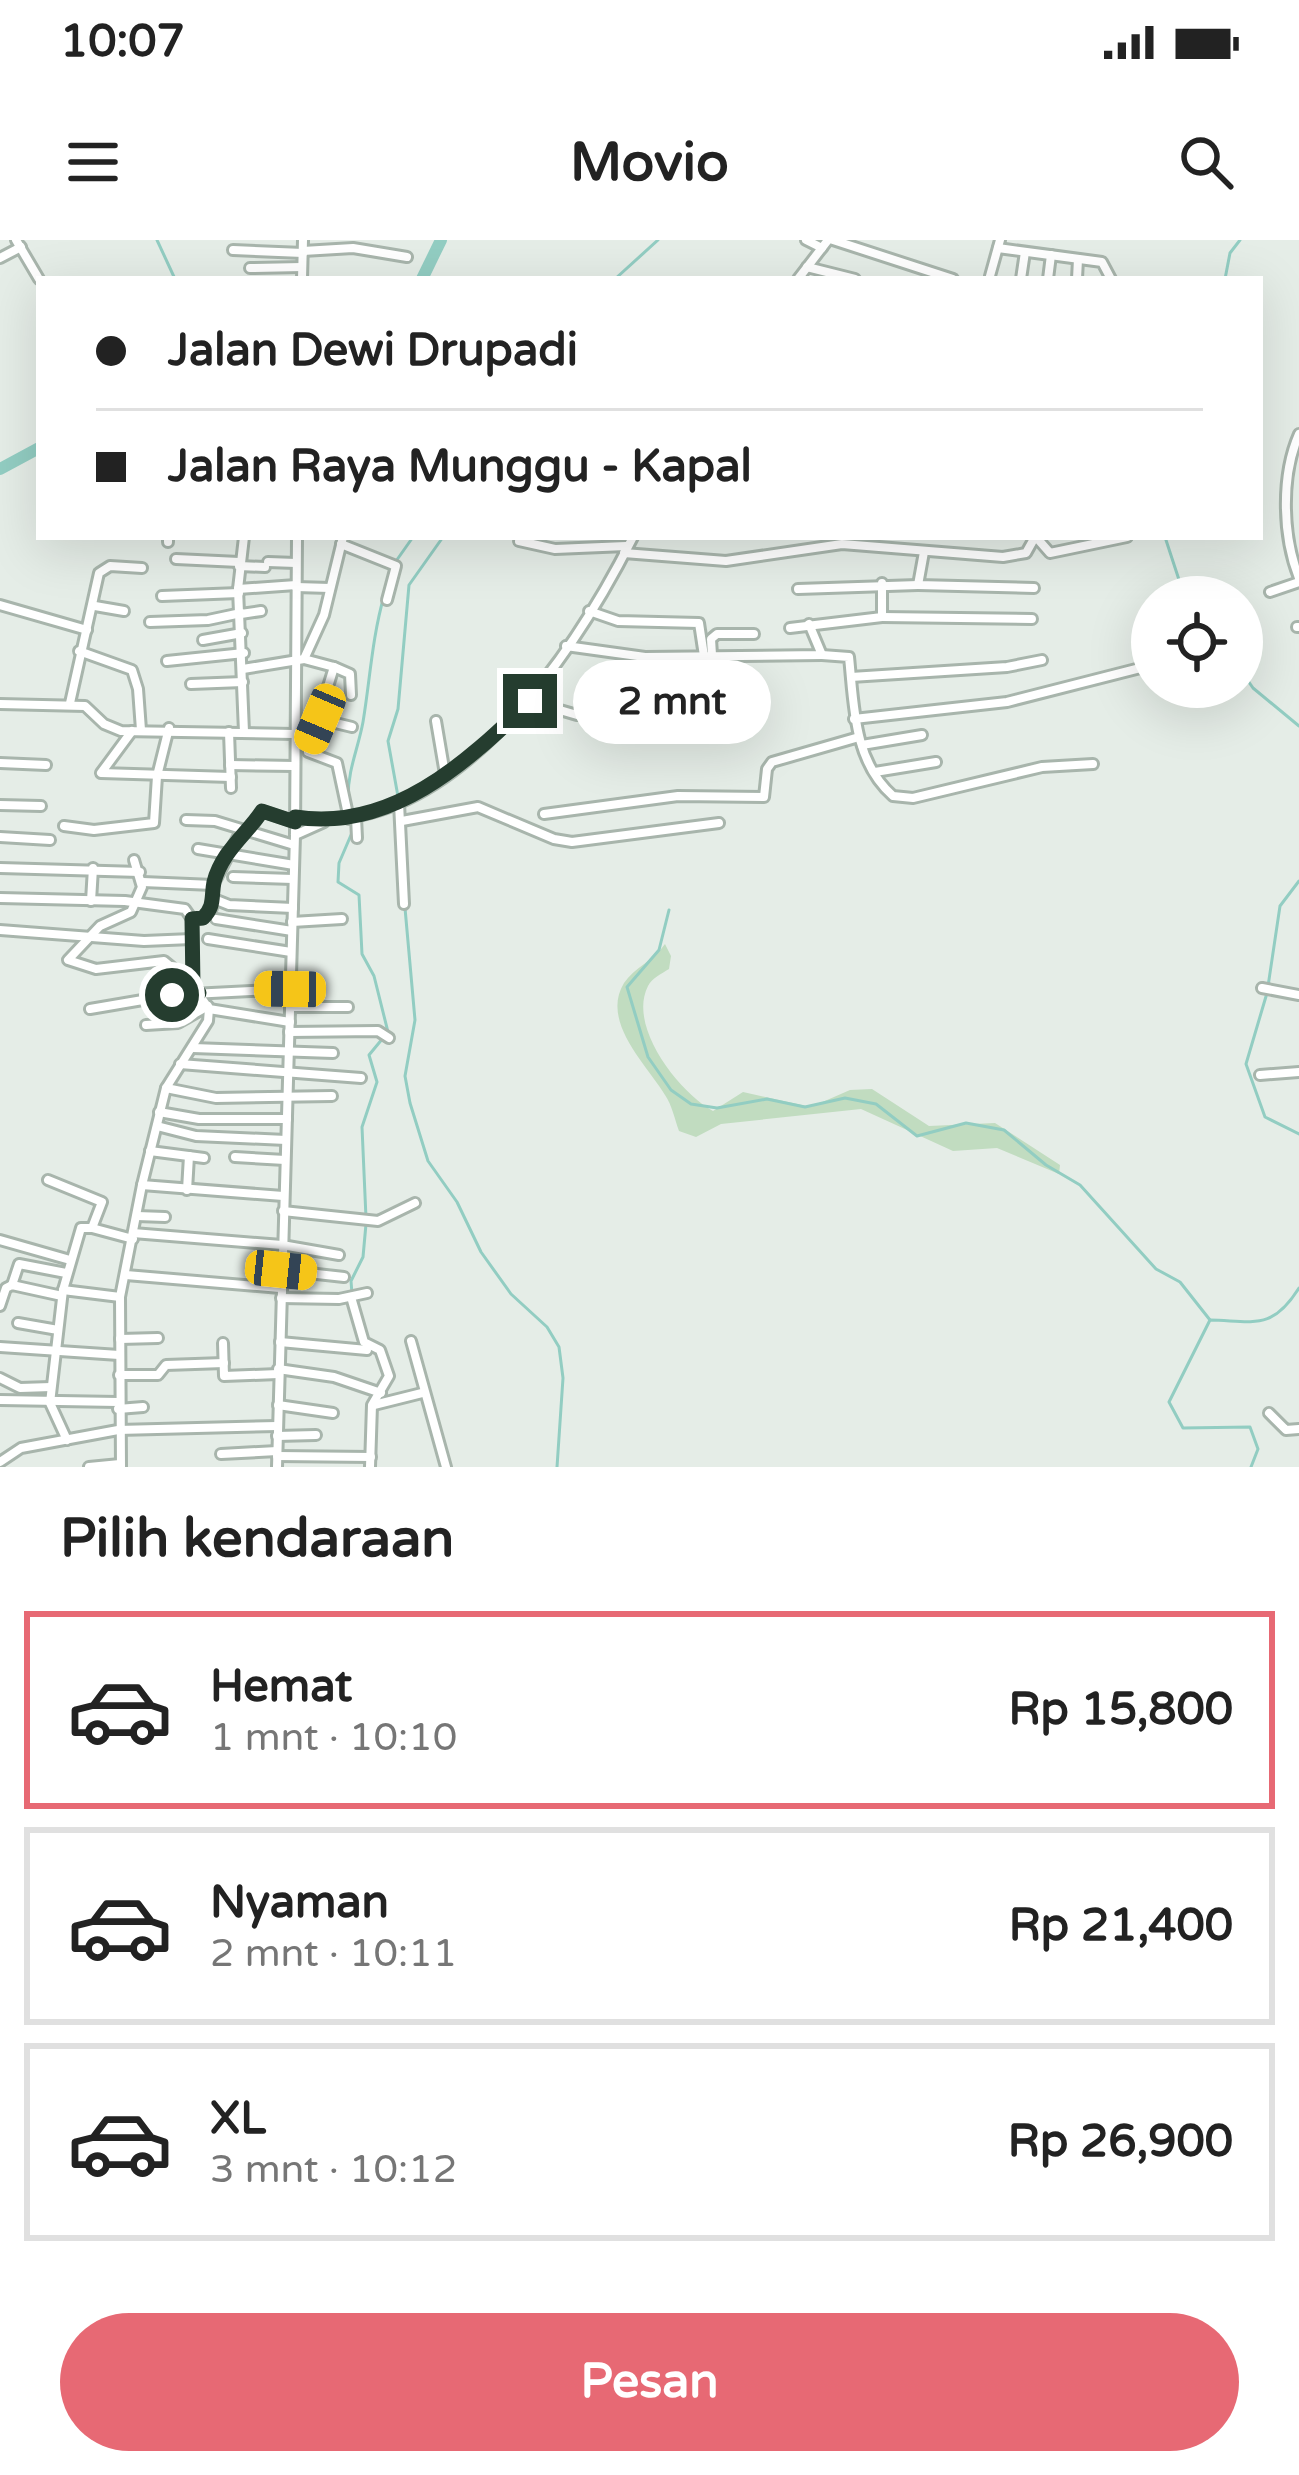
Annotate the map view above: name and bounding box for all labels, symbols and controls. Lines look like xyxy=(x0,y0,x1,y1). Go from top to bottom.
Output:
text: 10:07 xyxy=(60,15,185,69)
icon: menu xyxy=(60,129,126,195)
icon: search xyxy=(1173,129,1239,195)
text: Movio xyxy=(570,130,729,195)
text: Jalan Dewi Drupadi xyxy=(168,324,578,378)
text: Jalan Raya Munggu - Kapal xyxy=(168,440,752,494)
map controls xyxy=(1131,576,1263,708)
button: locate xyxy=(1131,576,1263,708)
callout: 2 mnt xyxy=(572,659,770,743)
route end xyxy=(503,674,557,728)
text: 2 mnt xyxy=(618,678,726,725)
car xyxy=(289,679,351,759)
route start xyxy=(145,968,199,1022)
car xyxy=(254,970,326,1008)
car xyxy=(243,1248,319,1292)
text: Pilih kendaraan xyxy=(60,1506,454,1571)
icon: car xyxy=(66,1656,174,1764)
text: Hemat xyxy=(210,1660,352,1714)
text: Rp 15,800 xyxy=(1009,1683,1233,1737)
text: 1 mnt · 10:10 xyxy=(210,1714,457,1761)
icon: car xyxy=(66,1872,174,1980)
text: Nyaman xyxy=(210,1876,389,1930)
text: Rp 21,400 xyxy=(1009,1899,1233,1953)
text: 2 mnt · 10:11 xyxy=(210,1930,457,1977)
icon: car xyxy=(66,2088,174,2196)
text: XL xyxy=(210,2092,266,2146)
text: Rp 26,900 xyxy=(1008,2115,1233,2169)
text: 3 mnt · 10:12 xyxy=(210,2146,457,2193)
button: Pesan xyxy=(60,2313,1239,2451)

